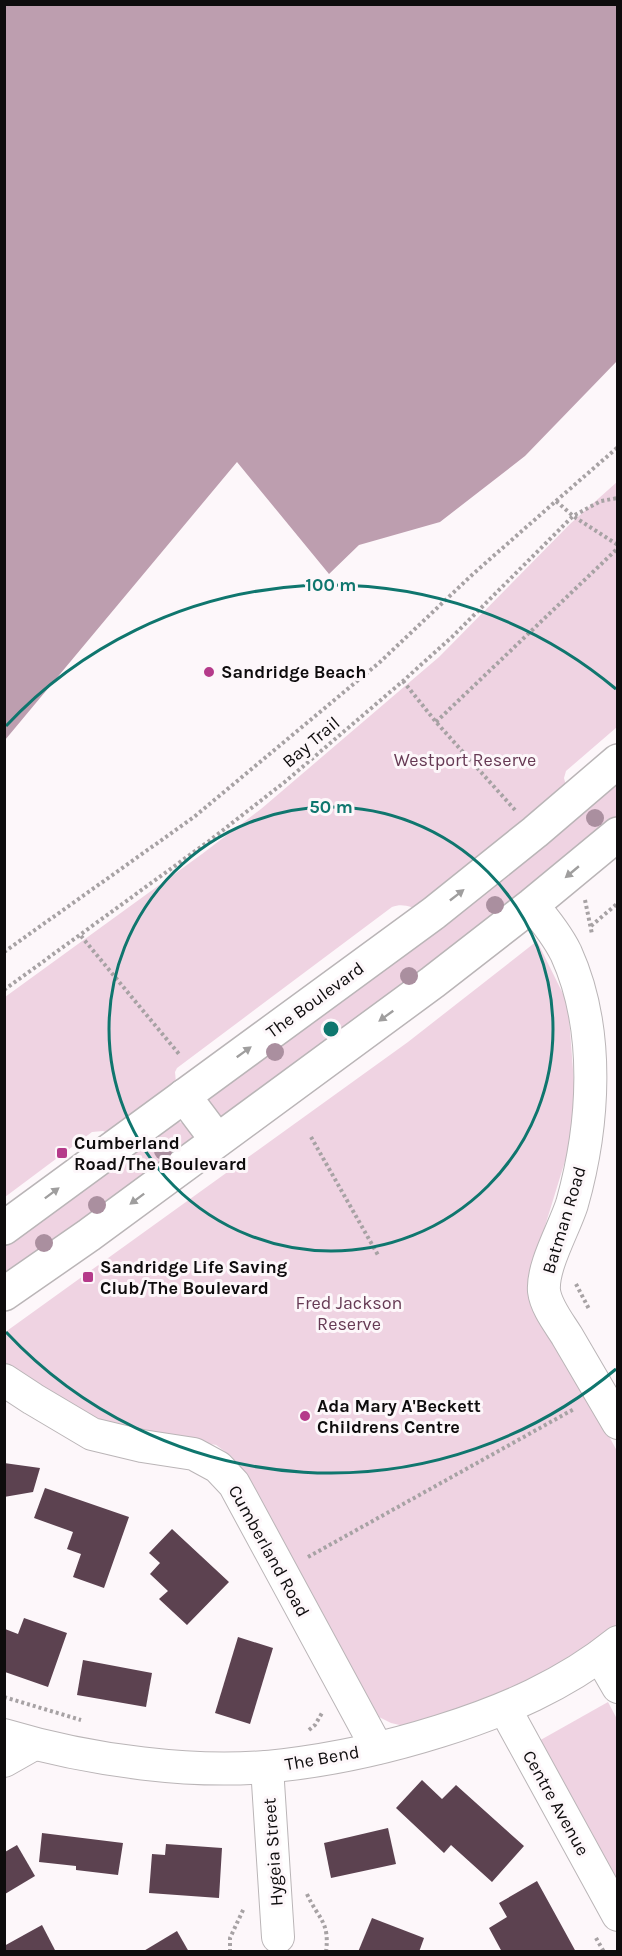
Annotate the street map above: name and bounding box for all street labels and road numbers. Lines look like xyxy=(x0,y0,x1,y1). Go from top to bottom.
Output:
street label: Bay Trail xyxy=(278,712,344,772)
street label: The Boulevard xyxy=(262,957,368,1043)
street label: Batman Road xyxy=(537,1164,591,1276)
street label: Cumberland Road xyxy=(224,1481,314,1621)
street label: The Bend xyxy=(283,1741,361,1775)
street label: Centre Avenue xyxy=(518,1746,594,1860)
street label: Hygeia Street xyxy=(258,1797,288,1907)

